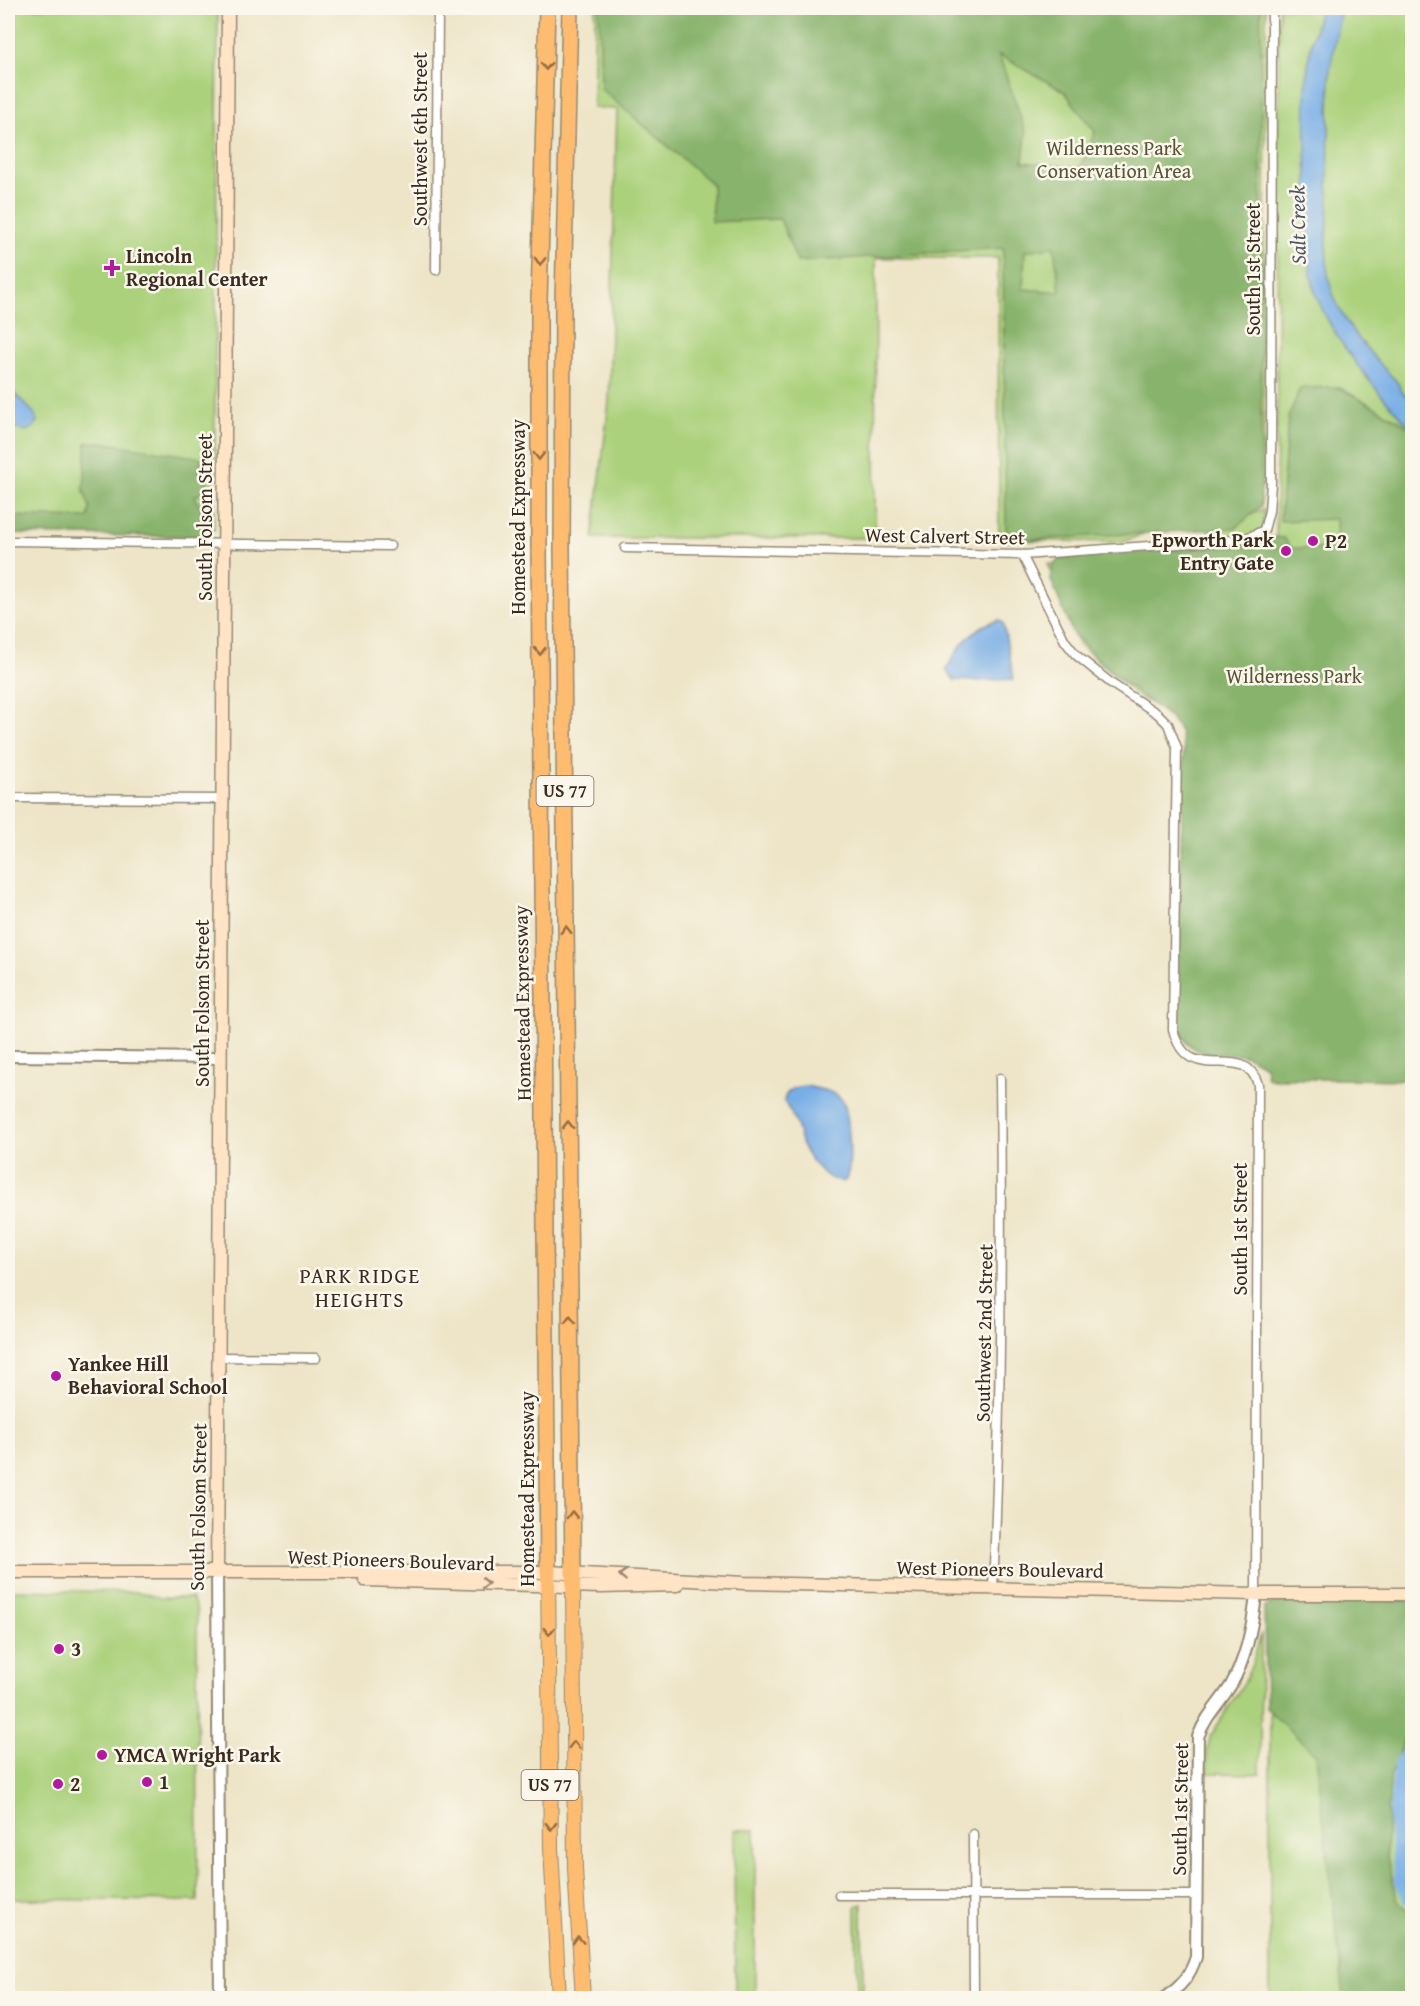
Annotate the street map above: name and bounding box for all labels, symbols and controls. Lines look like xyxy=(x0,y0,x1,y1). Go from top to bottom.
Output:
street label: Southwest 6th Street xyxy=(405,52,434,226)
one-way arrow xyxy=(540,61,552,70)
park label: Wilderness Park Conservation Area xyxy=(1037,133,1192,185)
water label: Salt Creek xyxy=(1281,185,1314,265)
street label: South 1st Street xyxy=(1238,202,1267,336)
place label: Lincoln Regional Center xyxy=(126,241,268,293)
one-way arrow xyxy=(534,256,547,265)
marker: Lincoln Regional Center xyxy=(103,259,121,277)
street label: Homestead Expressway xyxy=(503,419,532,615)
street label: South Folsom Street xyxy=(190,433,219,601)
one-way arrow xyxy=(533,451,545,460)
street label: West Calvert Street xyxy=(865,520,1025,551)
place label: Epworth Park Entry Gate xyxy=(1152,525,1275,577)
place label: P2 xyxy=(1325,526,1347,555)
marker: P2 xyxy=(1306,534,1320,548)
marker: Epworth Park Entry Gate xyxy=(1279,544,1293,558)
one-way arrow xyxy=(534,646,546,655)
park label: Wilderness Park xyxy=(1226,661,1363,690)
road number: US 77 xyxy=(536,776,594,806)
street label: Homestead Expressway xyxy=(505,905,538,1101)
street label: South Folsom Street xyxy=(187,919,216,1087)
one-way arrow xyxy=(560,926,572,935)
one-way arrow xyxy=(562,1121,574,1130)
street label: South 1st Street xyxy=(1225,1162,1254,1296)
street label: Southwest 2nd Street xyxy=(967,1244,1000,1422)
district label: PARK RIDGE HEIGHTS xyxy=(299,1260,421,1315)
one-way arrow xyxy=(564,1316,576,1325)
place label: Yankee Hill Behavioral School xyxy=(68,1349,228,1401)
marker: Yankee Hill Behavioral School xyxy=(49,1369,63,1383)
street label: Homestead Expressway xyxy=(512,1391,541,1587)
street label: South Folsom Street xyxy=(182,1423,213,1591)
one-way arrow xyxy=(566,1511,578,1520)
street label: West Pioneers Boulevard xyxy=(287,1541,495,1578)
street label: West Pioneers Boulevard xyxy=(896,1552,1104,1585)
one-way arrow xyxy=(618,1569,627,1582)
one-way arrow xyxy=(481,1577,490,1589)
one-way arrow xyxy=(543,1626,555,1635)
place label: 3 xyxy=(71,1634,81,1663)
marker: 3 xyxy=(52,1642,66,1656)
place label: YMCA Wright Park xyxy=(114,1740,281,1769)
one-way arrow xyxy=(568,1741,580,1750)
street label: South 1st Street xyxy=(1164,1742,1195,1876)
marker: YMCA Wright Park xyxy=(95,1748,109,1762)
place label: 1 xyxy=(159,1767,169,1796)
place label: 2 xyxy=(70,1769,80,1798)
road number: US 77 xyxy=(522,1770,578,1800)
marker: 1 xyxy=(140,1775,154,1789)
marker: 2 xyxy=(51,1777,65,1791)
one-way arrow xyxy=(545,1821,557,1830)
one-way arrow xyxy=(572,1936,585,1945)

